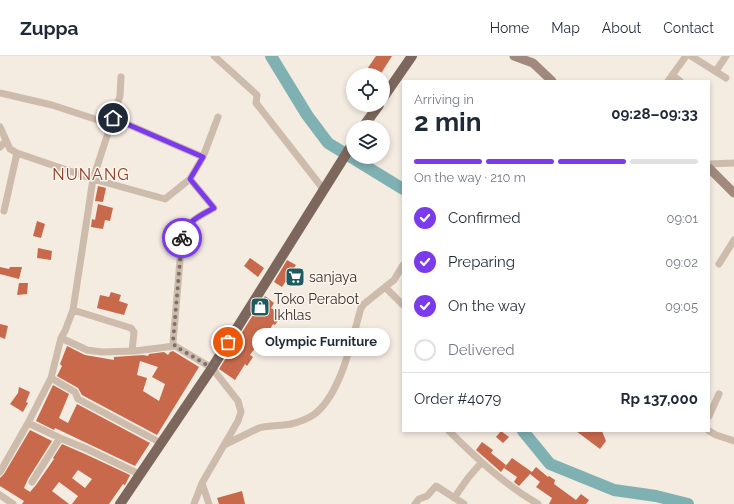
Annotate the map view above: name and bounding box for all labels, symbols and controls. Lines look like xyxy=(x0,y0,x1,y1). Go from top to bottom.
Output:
text: Zuppa xyxy=(20,17,78,39)
text: Home xyxy=(490,20,529,36)
text: Map xyxy=(551,20,580,36)
text: About xyxy=(602,20,641,36)
text: Contact xyxy=(663,20,714,36)
map controls xyxy=(346,68,390,164)
button: locate xyxy=(346,68,390,112)
text: Arriving in xyxy=(414,92,474,107)
pin xyxy=(96,101,130,135)
text: 09:28–09:33 xyxy=(611,105,698,123)
icon: home xyxy=(102,107,124,129)
text: 2 min xyxy=(414,107,481,137)
button: layers xyxy=(346,120,390,164)
district label: NUNANG xyxy=(52,165,130,184)
text: On the way · 210 m xyxy=(414,170,526,185)
icon: check xyxy=(414,207,436,229)
text: Confirmed xyxy=(448,209,521,227)
text: 09:01 xyxy=(666,211,698,226)
courier xyxy=(162,218,202,258)
icon: bike xyxy=(171,227,193,249)
icon: check xyxy=(414,251,436,273)
text: Preparing xyxy=(448,253,515,271)
text: 09:02 xyxy=(665,255,698,270)
supermarket icon: sanjaya xyxy=(284,266,306,288)
place label: sanjaya xyxy=(309,269,357,285)
place label: Toko Perabot Ikhlas xyxy=(274,291,359,323)
icon: check xyxy=(414,295,436,317)
shop icon: Toko Perabot Ikhlas xyxy=(249,296,271,318)
text: On the way xyxy=(448,297,526,315)
text: 09:05 xyxy=(665,299,698,314)
pin xyxy=(211,325,245,359)
callout: Olympic Furniture xyxy=(252,328,390,356)
icon: bag xyxy=(217,331,239,353)
text: Olympic Furniture xyxy=(265,334,377,349)
text: Delivered xyxy=(448,341,515,359)
text: Order #4079 xyxy=(414,390,501,408)
text: Rp 137,000 xyxy=(621,390,698,408)

